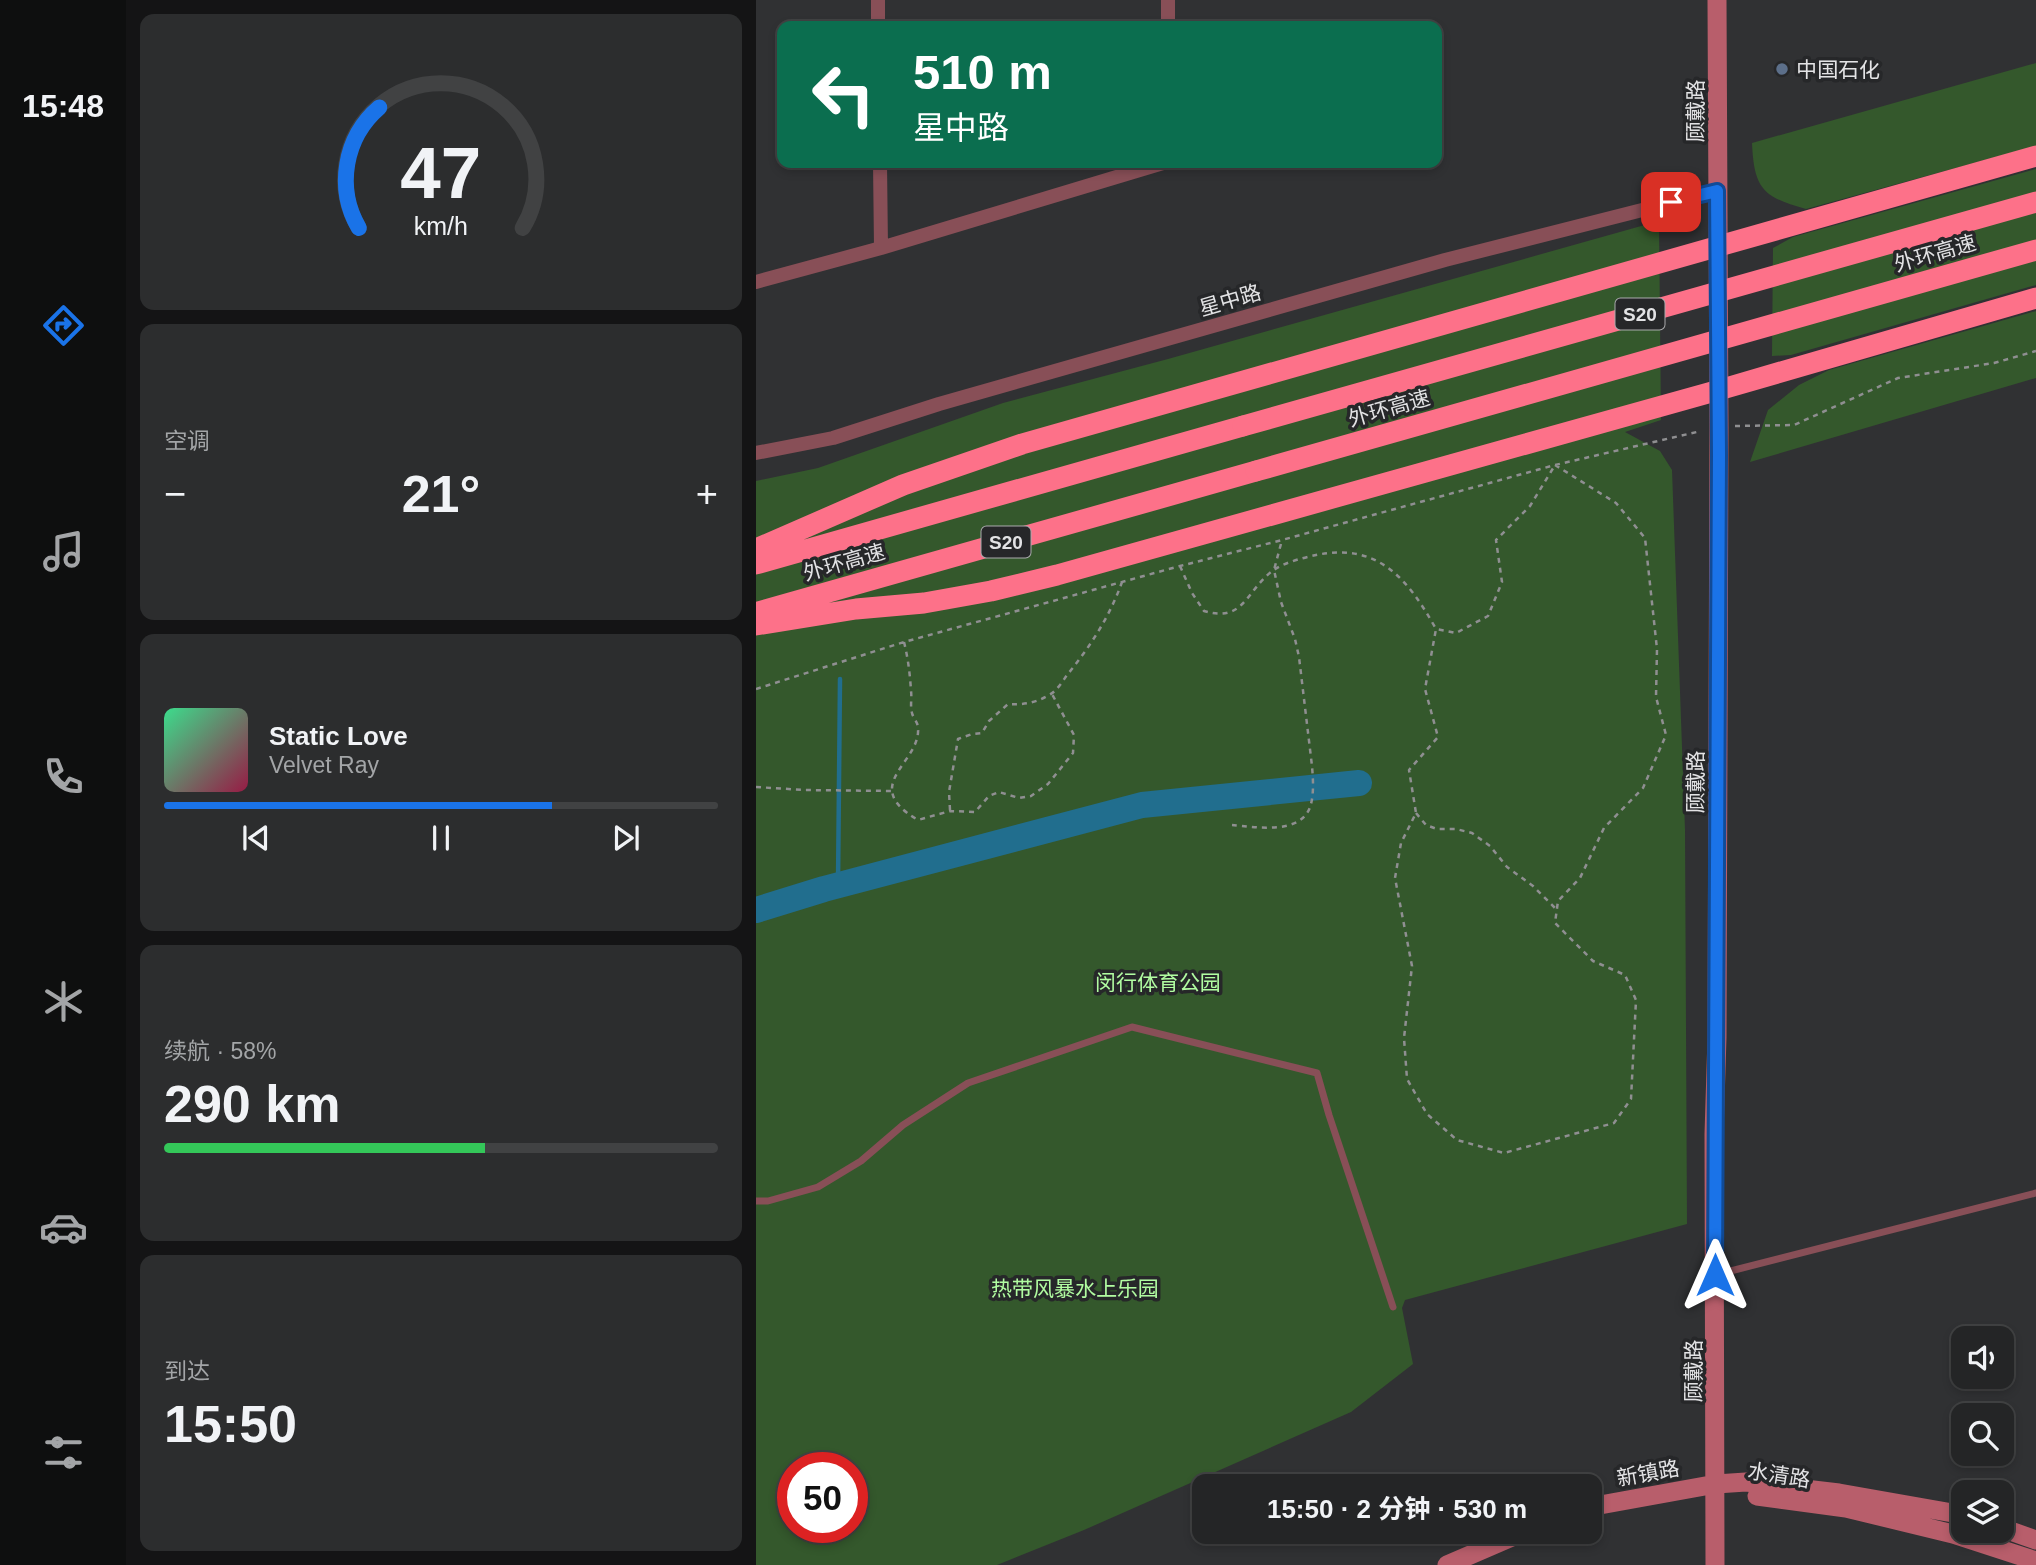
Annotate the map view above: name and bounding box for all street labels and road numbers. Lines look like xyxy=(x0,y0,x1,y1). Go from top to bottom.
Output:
street label: 顾戴路 xyxy=(1684,80,1707,143)
street label: 外环高速 xyxy=(1891,230,1979,276)
street label: 星中路 xyxy=(1197,280,1263,320)
road number: S20 xyxy=(1616,298,1664,330)
street label: 外环高速 xyxy=(1345,385,1433,431)
road number: S20 xyxy=(982,526,1030,558)
street label: 外环高速 xyxy=(800,539,888,585)
street label: 顾戴路 xyxy=(1684,751,1707,814)
street label: 顾戴路 xyxy=(1682,1340,1705,1403)
street label: 新镇路 xyxy=(1615,1456,1681,1490)
street label: 水清路 xyxy=(1746,1459,1812,1491)

